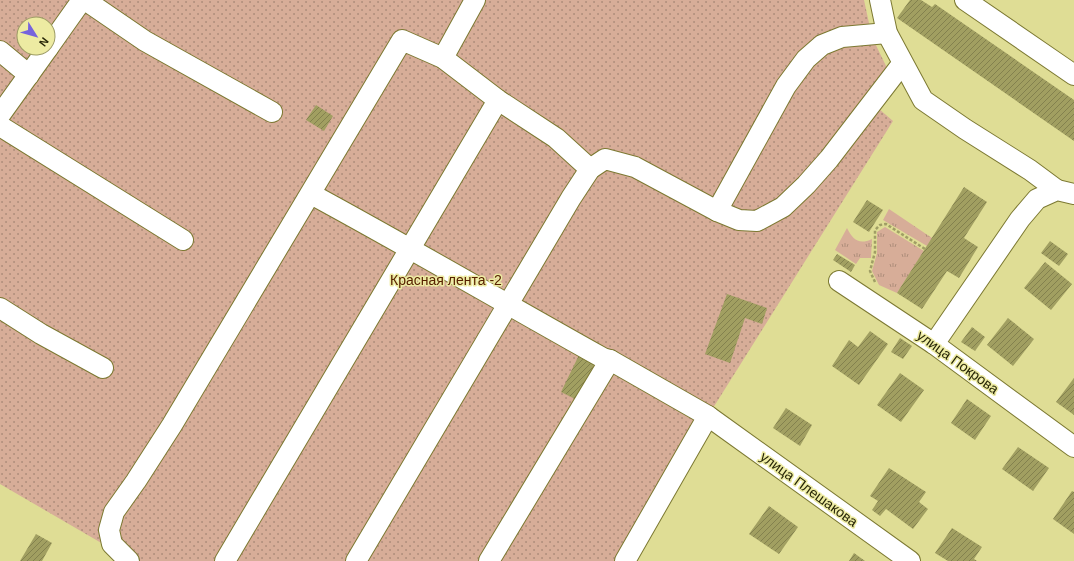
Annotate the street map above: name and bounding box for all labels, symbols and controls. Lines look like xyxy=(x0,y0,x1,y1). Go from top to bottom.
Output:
north arrow xyxy=(16,16,56,56)
text: N xyxy=(37,35,51,49)
park label: Красная лента -2 xyxy=(390,272,502,288)
street label: улица Покрова xyxy=(914,327,1002,397)
street label: улица Плешакова xyxy=(757,448,861,530)

